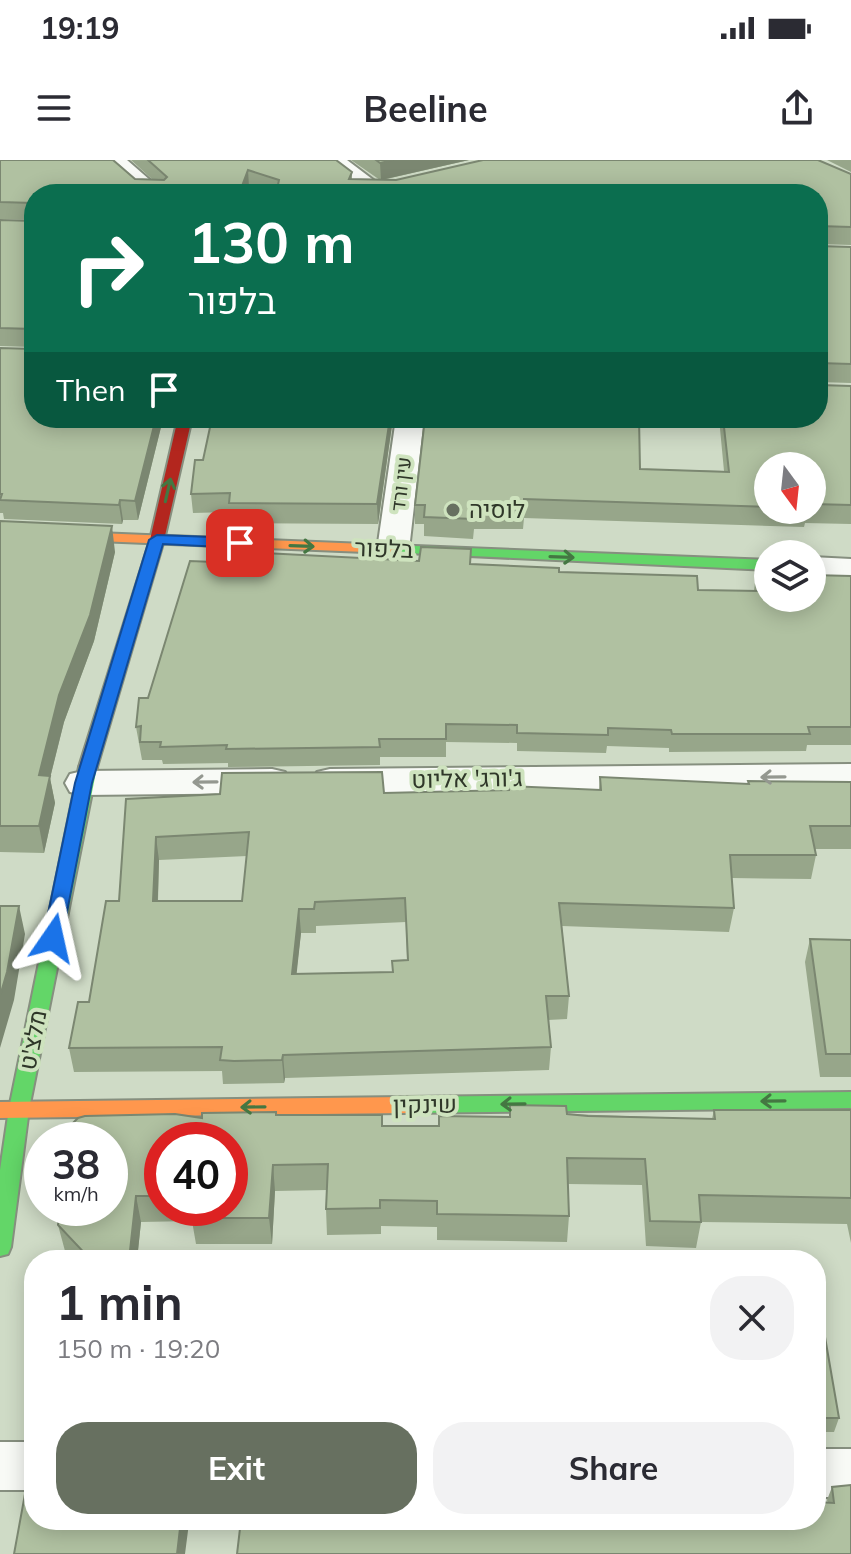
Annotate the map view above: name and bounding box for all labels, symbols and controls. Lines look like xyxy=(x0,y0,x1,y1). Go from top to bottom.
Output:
text: 19:19 xyxy=(40,9,119,47)
icon: menu xyxy=(32,86,76,130)
text: Beeline xyxy=(363,86,488,131)
icon: share xyxy=(775,86,819,130)
text: 130 m xyxy=(188,207,355,277)
icon: right xyxy=(56,216,160,320)
text: בלפור xyxy=(188,278,276,323)
icon: arrive xyxy=(142,368,186,412)
text: Then xyxy=(56,371,126,409)
north arrow xyxy=(754,452,826,524)
map controls xyxy=(754,452,826,612)
street label: עין ורד xyxy=(385,455,416,513)
one-way arrow xyxy=(162,477,177,503)
place label: לוסיה xyxy=(469,494,525,524)
marker: לוסיה xyxy=(444,501,462,519)
pin xyxy=(206,509,274,577)
icon: arrive xyxy=(218,521,262,565)
street label: בלפור xyxy=(354,532,414,564)
one-way arrow xyxy=(288,538,315,553)
button: layers xyxy=(754,540,826,612)
one-way arrow xyxy=(548,549,574,564)
street label: ג'ורג' אליוט xyxy=(411,762,523,794)
one-way arrow xyxy=(760,769,787,784)
one-way arrow xyxy=(192,774,219,790)
position arrow xyxy=(11,896,95,980)
street label: מלצ'ט xyxy=(11,1007,53,1073)
street label: שינקין xyxy=(393,1088,457,1120)
one-way arrow xyxy=(760,1093,787,1108)
one-way arrow xyxy=(500,1096,527,1111)
one-way arrow xyxy=(240,1099,267,1114)
speed limit sign: 40 xyxy=(144,1122,248,1226)
text: 38 xyxy=(52,1139,100,1189)
text: km/h xyxy=(53,1181,99,1206)
text: 1 min xyxy=(56,1272,183,1332)
button: close xyxy=(710,1276,794,1360)
text: 150 m · 19:20 xyxy=(56,1332,220,1365)
button: Exit xyxy=(56,1422,417,1514)
button: Share xyxy=(433,1422,794,1514)

